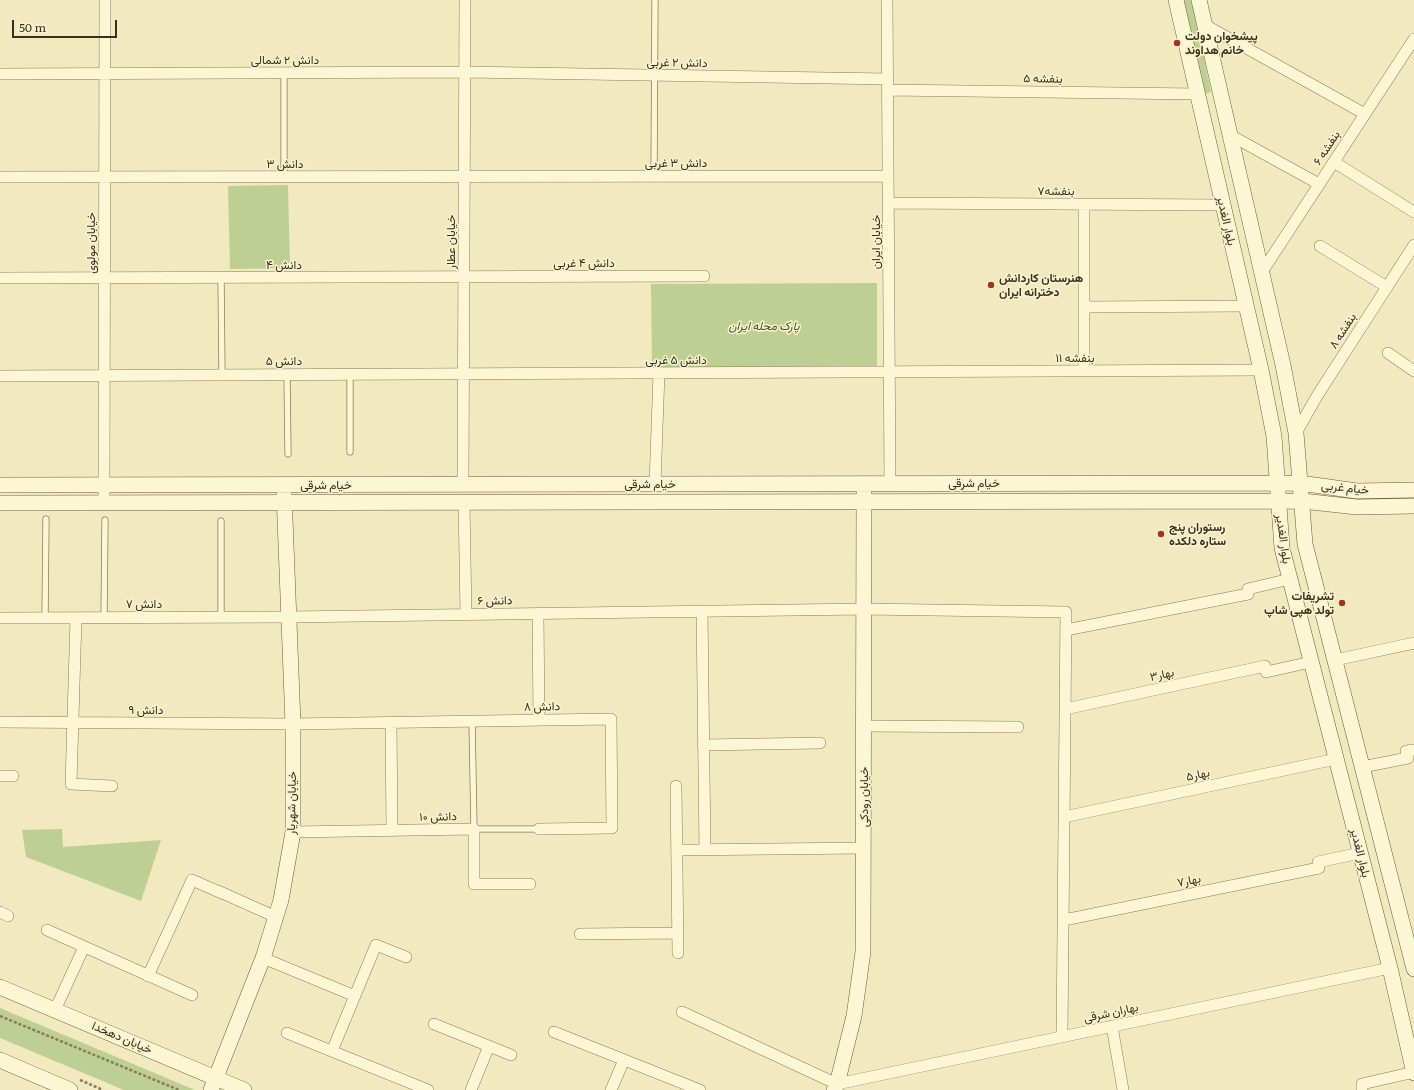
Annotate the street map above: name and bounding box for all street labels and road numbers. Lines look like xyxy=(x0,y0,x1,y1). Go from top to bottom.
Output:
street label: دانش ۲ شمالی xyxy=(251,53,319,67)
street label: دانش ۲ غربی xyxy=(646,55,708,71)
street label: بنفشه ۵ xyxy=(1023,71,1063,87)
street label: بنفشه ۶ xyxy=(1311,128,1343,168)
street label: دانش ۳ غربی xyxy=(645,156,707,170)
street label: دانش ۳ xyxy=(266,157,304,171)
street label: بنفشه۷ xyxy=(1038,184,1074,198)
street label: بلوار الغدیر xyxy=(1213,195,1239,247)
street label: خیابان مولوی xyxy=(84,212,98,274)
street label: خیابان عطار xyxy=(444,215,458,269)
street label: خیابان ایران xyxy=(869,215,883,269)
street label: دانش ۴ غربی xyxy=(553,256,615,270)
street label: دانش ۴ xyxy=(266,258,302,272)
street label: بنفشه ۸ xyxy=(1326,311,1360,351)
street label: بنفشه ۱۱ xyxy=(1055,351,1095,365)
street label: دانش ۵ غربی xyxy=(645,353,707,367)
street label: دانش ۵ xyxy=(266,354,302,368)
street label: خیام شرقی xyxy=(948,476,1000,490)
street label: خیام شرقی xyxy=(624,477,676,491)
street label: خیام شرقی xyxy=(300,478,352,492)
street label: خیام غربی xyxy=(1320,478,1370,498)
street label: بلوار الغدیر xyxy=(1272,513,1294,565)
street label: دانش ۶ xyxy=(477,593,513,609)
street label: دانش ۷ xyxy=(126,597,162,611)
street label: بهار۳ xyxy=(1148,665,1176,685)
street label: دانش ۸ xyxy=(524,699,560,715)
street label: دانش ۹ xyxy=(129,703,163,717)
street label: بهار۵ xyxy=(1185,765,1211,785)
street label: خیابان رودکی xyxy=(857,767,871,827)
street label: خیابان شهریار xyxy=(284,771,300,835)
street label: دانش ۱۰ xyxy=(419,809,457,825)
street label: بلوار الغدیر xyxy=(1347,827,1373,879)
street label: بهار۷ xyxy=(1176,872,1202,890)
street label: بهاران شرقی xyxy=(1082,1000,1140,1026)
street label: خیابان دهخدا xyxy=(90,1019,154,1057)

